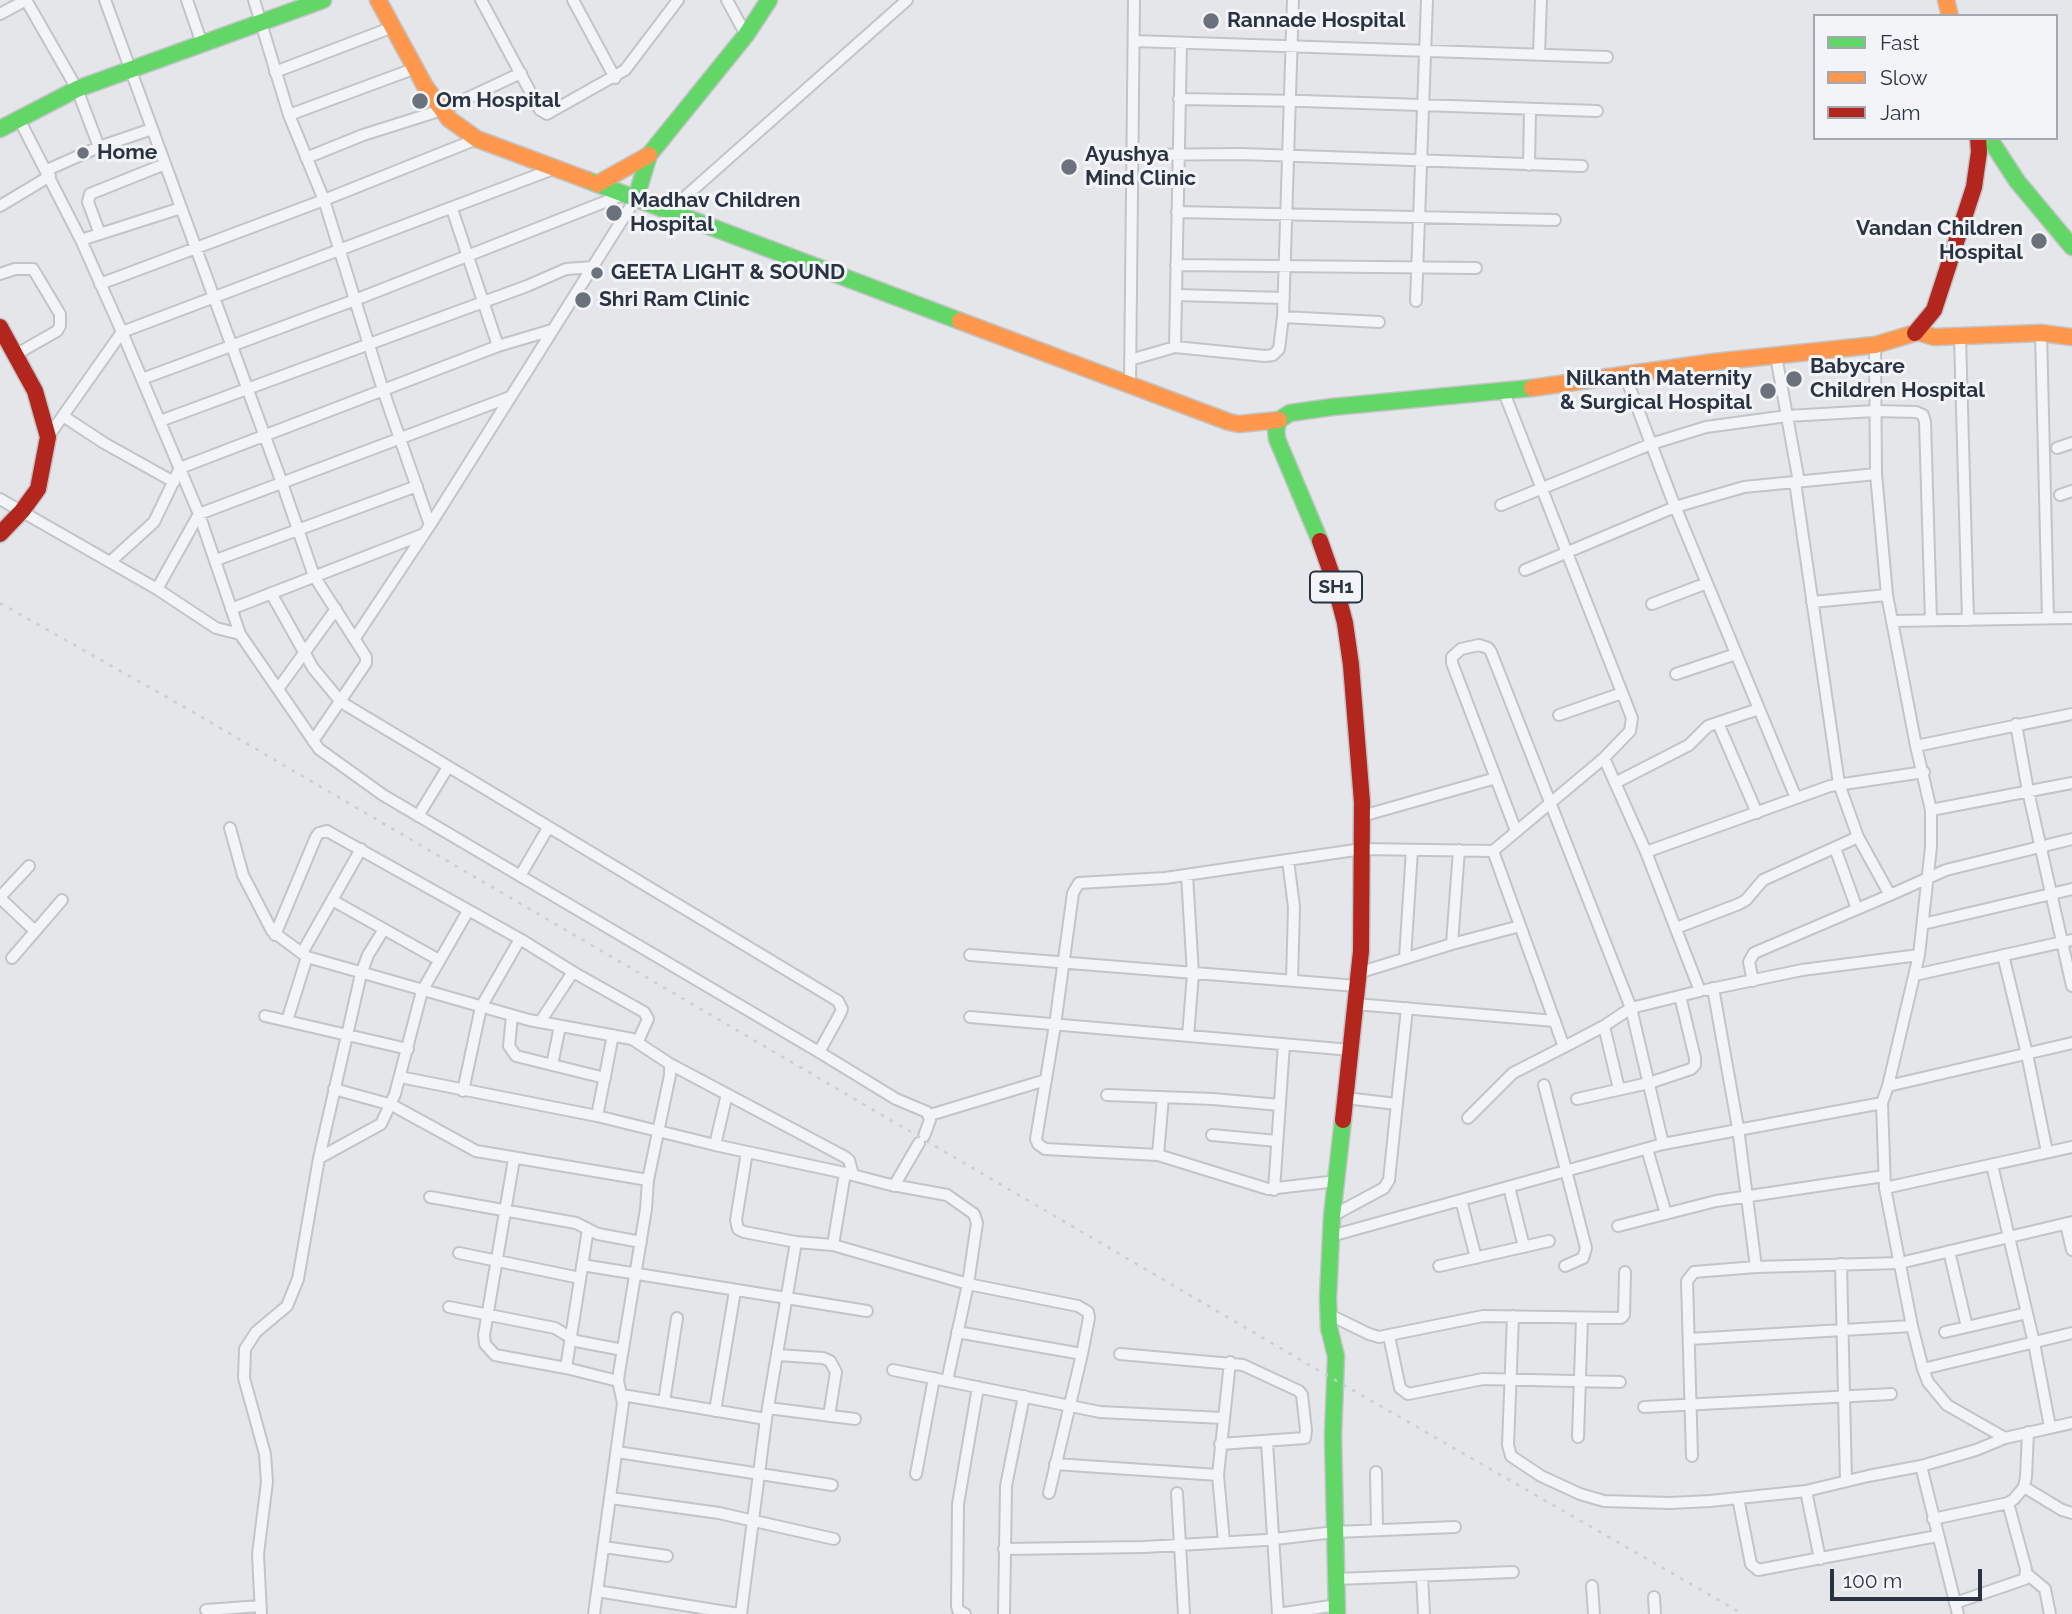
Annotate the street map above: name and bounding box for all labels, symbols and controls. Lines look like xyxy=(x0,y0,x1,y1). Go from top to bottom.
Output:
place label: Rannade Hospital xyxy=(1227,8,1405,34)
marker: Rannade Hospital xyxy=(1201,11,1221,31)
legend xyxy=(1813,14,2058,140)
text: Fast xyxy=(1880,30,1920,55)
text: Slow xyxy=(1880,65,1928,90)
place label: Om Hospital xyxy=(436,88,560,114)
marker: Om Hospital xyxy=(410,91,430,111)
text: Jam xyxy=(1880,100,1921,125)
place label: Home xyxy=(97,140,157,166)
place label: Ayushya Mind Clinic xyxy=(1085,142,1196,192)
marker: Home xyxy=(75,145,91,161)
marker: Ayushya Mind Clinic xyxy=(1059,157,1079,177)
place label: Madhav Children Hospital xyxy=(630,188,800,238)
marker: Madhav Children Hospital xyxy=(604,203,624,223)
place label: Vandan Children Hospital xyxy=(1856,216,2023,266)
marker: Vandan Children Hospital xyxy=(2029,231,2049,251)
place label: GEETA LIGHT & SOUND xyxy=(611,260,845,286)
marker: GEETA LIGHT & SOUND xyxy=(589,265,605,281)
place label: Shri Ram Clinic xyxy=(599,287,750,313)
marker: Shri Ram Clinic xyxy=(573,290,593,310)
place label: Babycare Children Hospital xyxy=(1810,354,1985,404)
place label: Nilkanth Maternity & Surgical Hospital xyxy=(1560,366,1752,416)
marker: Babycare Children Hospital xyxy=(1784,369,1804,389)
marker: Nilkanth Maternity & Surgical Hospital xyxy=(1758,381,1778,401)
road number: SH1 xyxy=(1310,572,1362,602)
scale bar xyxy=(1834,1554,1986,1598)
text: 100 m xyxy=(1843,1568,1902,1593)

